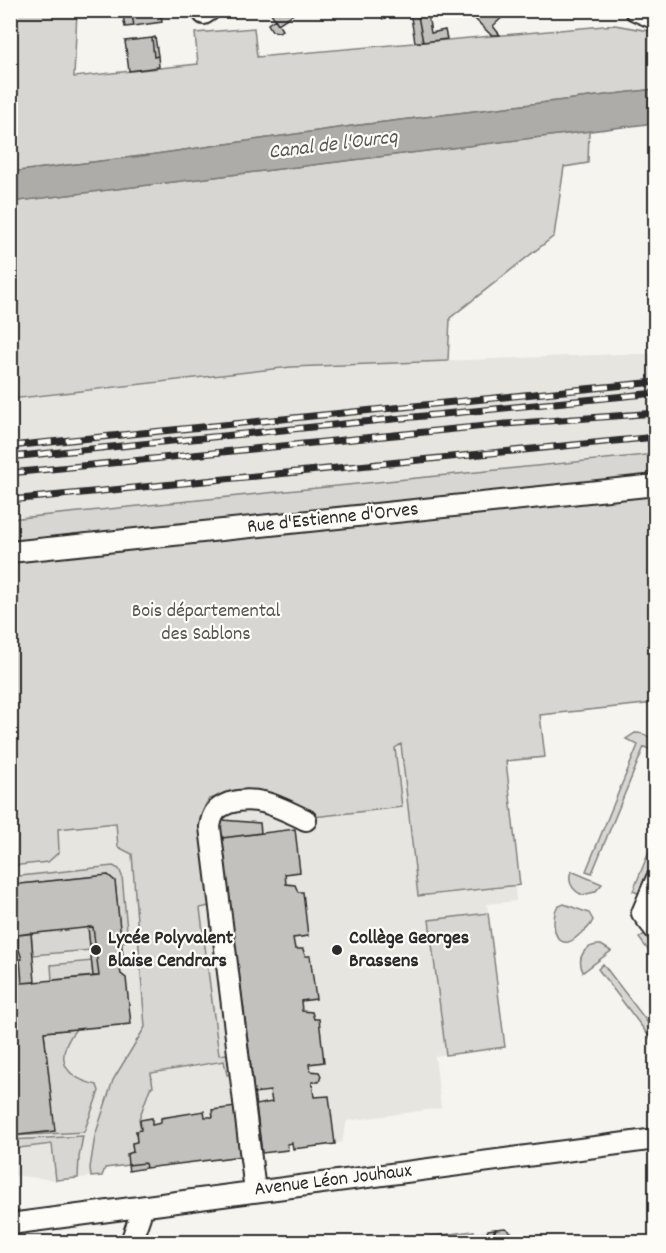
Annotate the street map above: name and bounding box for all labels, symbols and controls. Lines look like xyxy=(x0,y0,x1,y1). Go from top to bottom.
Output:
water label: Canal de l'Ourcq xyxy=(267,123,400,169)
street label: Rue d'Estienne d'Orves xyxy=(246,496,420,542)
park label: Bois départemental des Sablons xyxy=(132,598,281,649)
place label: Lycée Polyvalent Blaise Cendrars xyxy=(108,925,234,976)
place label: Collège Georges Brassens xyxy=(349,925,469,976)
marker: Lycée Polyvalent Blaise Cendrars xyxy=(89,943,103,957)
marker: Collège Georges Brassens xyxy=(330,943,344,957)
street label: Avenue Léon Jouhaux xyxy=(253,1157,414,1205)

